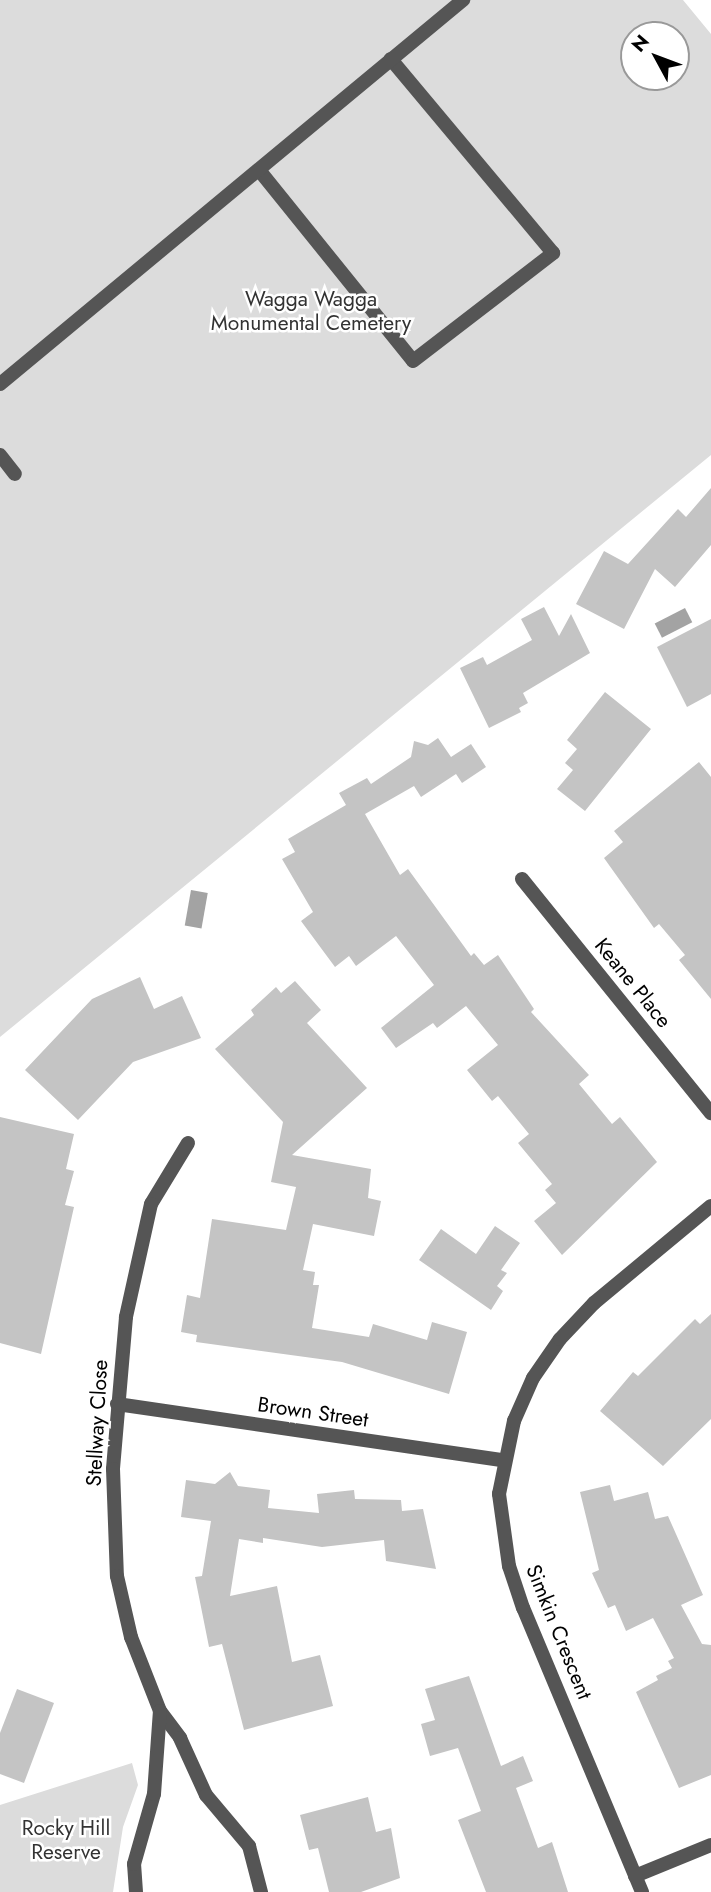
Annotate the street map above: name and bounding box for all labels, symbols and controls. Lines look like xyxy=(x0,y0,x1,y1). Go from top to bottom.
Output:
north arrow xyxy=(620,21,690,91)
text: N xyxy=(625,29,655,58)
park label: Wagga Wagga Monumental Cemetery xyxy=(211,286,411,336)
street label: Keane Place xyxy=(589,933,677,1033)
street label: Stellway Close xyxy=(81,1359,113,1487)
street label: Brown Street xyxy=(256,1392,370,1432)
street label: Simkin Crescent xyxy=(521,1561,597,1703)
park label: Rocky Hill Reserve xyxy=(22,1815,110,1865)

